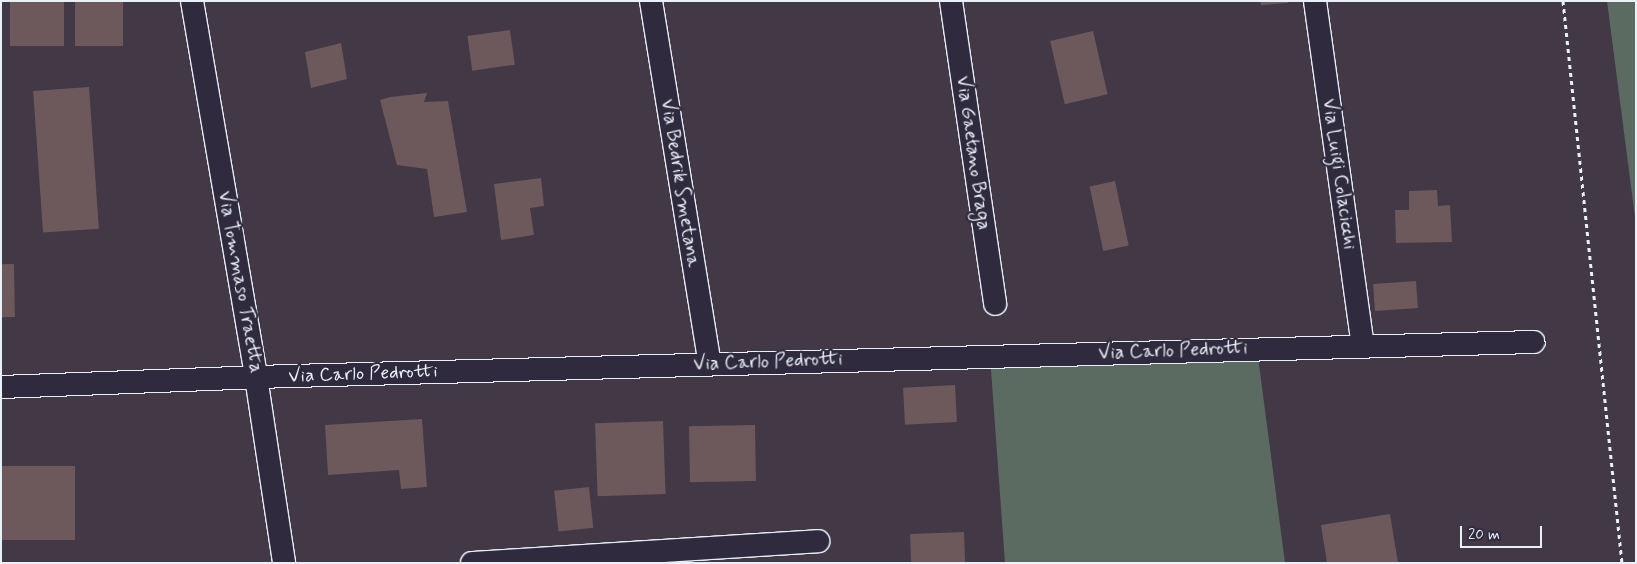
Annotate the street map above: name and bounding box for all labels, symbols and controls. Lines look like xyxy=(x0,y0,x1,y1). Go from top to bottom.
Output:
street label: Via Gaetano Braga xyxy=(951,74,995,232)
street label: Via Luigi Colacicchi xyxy=(1317,98,1361,250)
street label: Via Bedrik Smetana xyxy=(656,99,704,267)
street label: Via Tommaso Traetta xyxy=(213,191,267,373)
street label: Via Carlo Pedrotti xyxy=(1099,337,1247,365)
street label: Via Carlo Pedrotti xyxy=(694,348,842,376)
street label: Via Carlo Pedrotti xyxy=(289,360,437,388)
scale bar xyxy=(1462,516,1544,548)
text: 20 m xyxy=(1468,525,1500,545)

